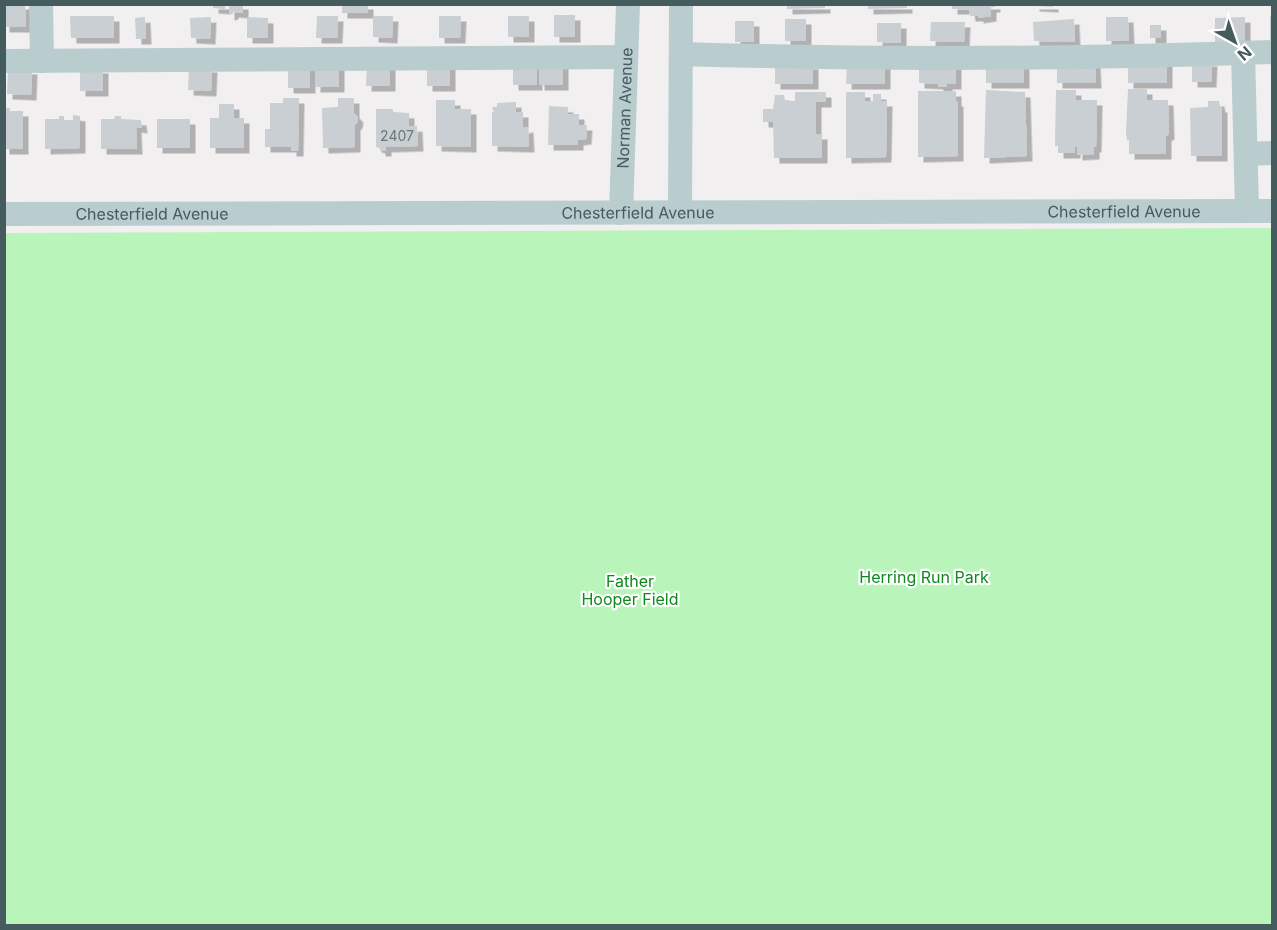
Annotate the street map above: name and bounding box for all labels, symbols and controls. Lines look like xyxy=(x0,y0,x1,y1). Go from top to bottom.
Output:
north arrow xyxy=(1205,12,1265,72)
text: N xyxy=(1234,42,1256,65)
street label: Norman Avenue xyxy=(612,47,637,169)
house number: 2407 xyxy=(380,127,414,144)
street label: Chesterfield Avenue xyxy=(1047,201,1201,222)
street label: Chesterfield Avenue xyxy=(561,202,715,223)
street label: Chesterfield Avenue xyxy=(75,203,229,224)
park label: Herring Run Park xyxy=(859,567,989,587)
park label: Father Hooper Field xyxy=(581,571,679,609)

